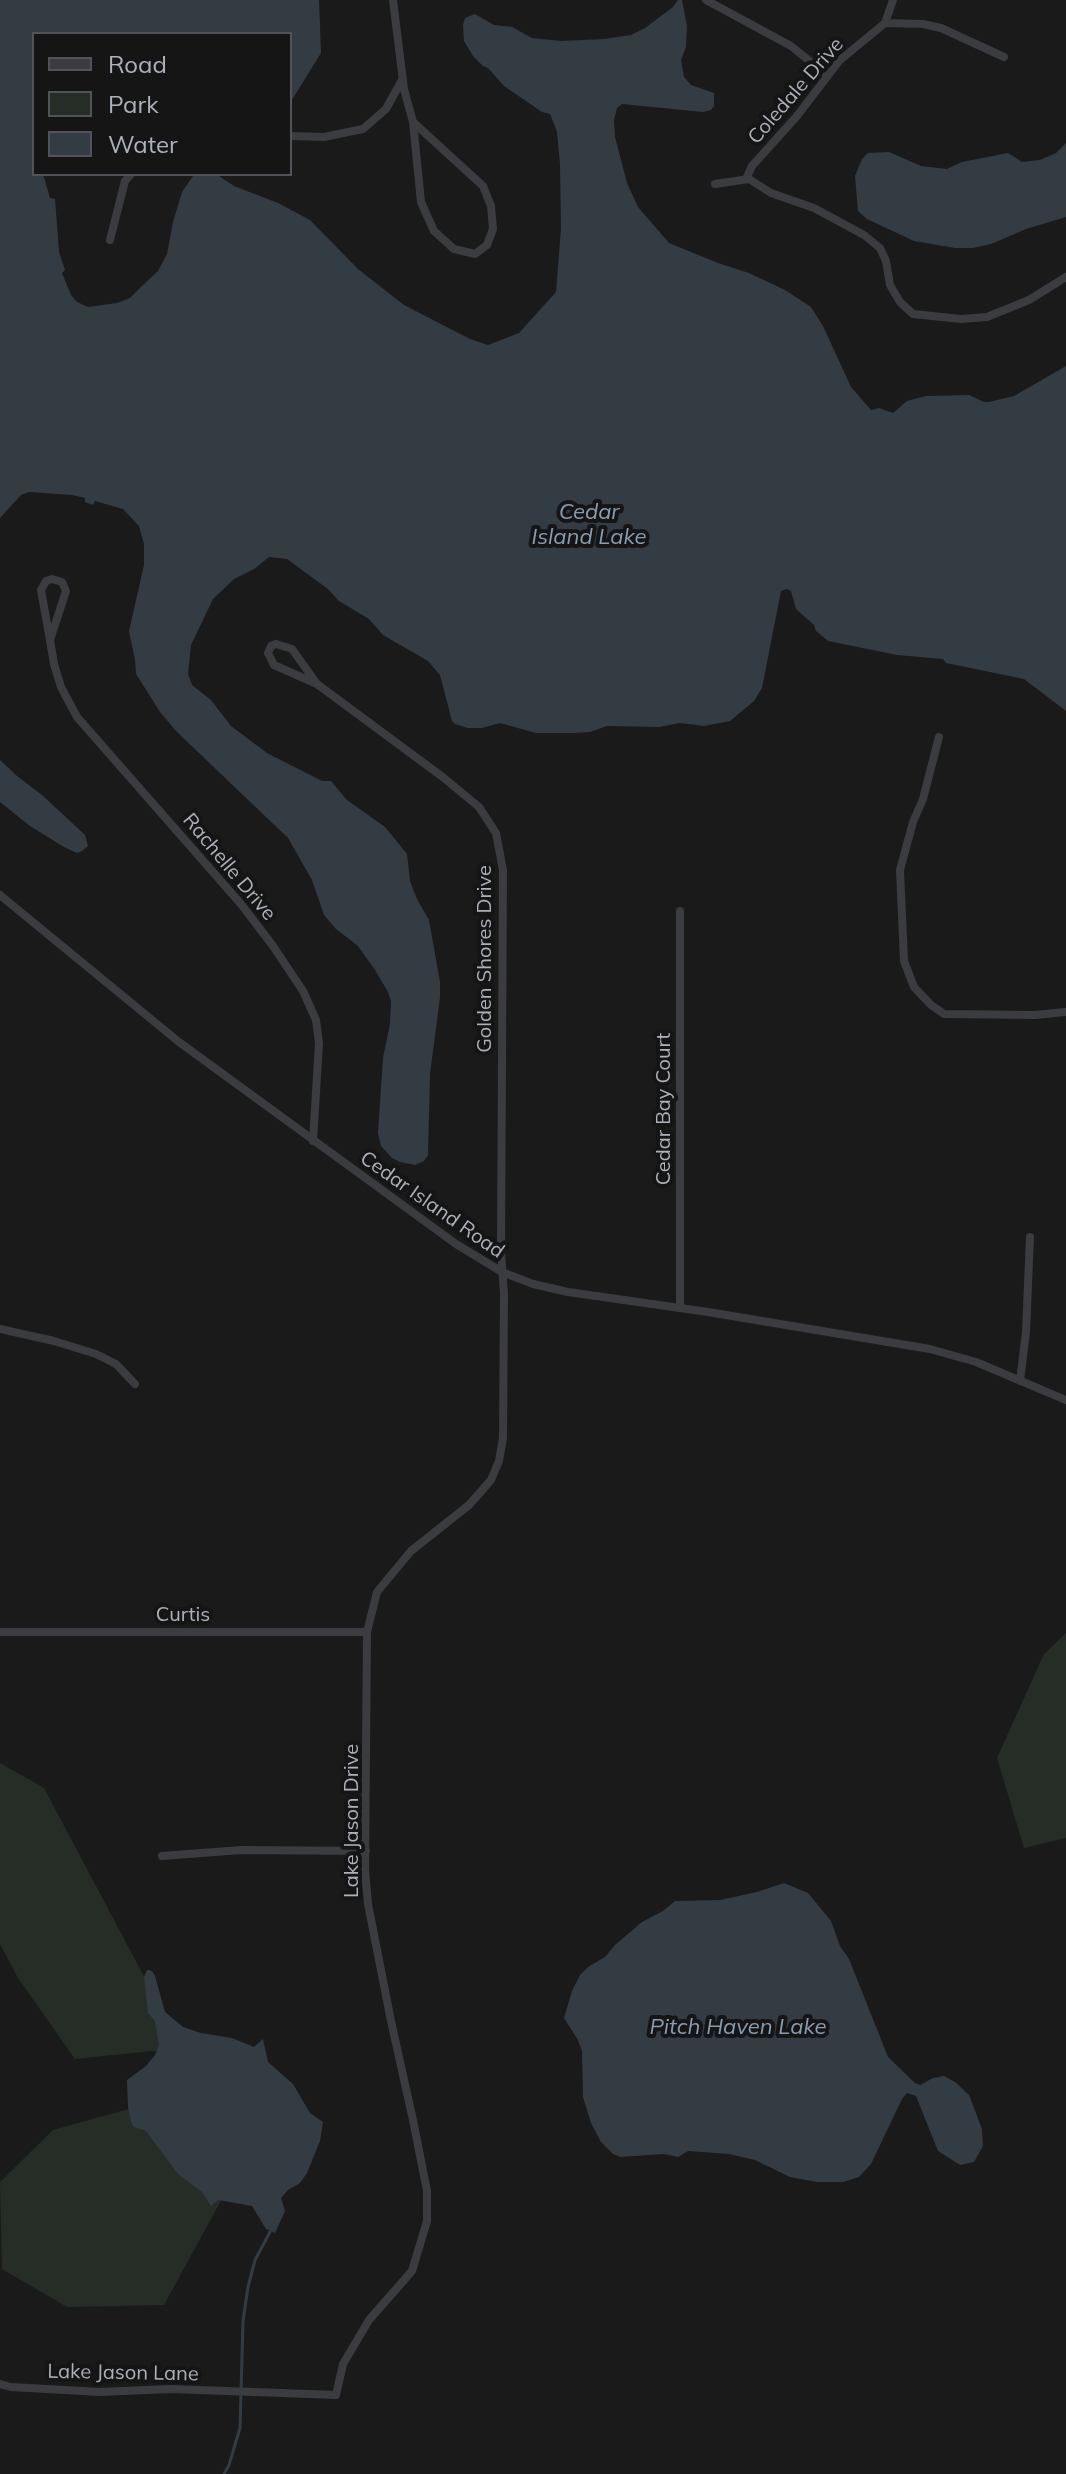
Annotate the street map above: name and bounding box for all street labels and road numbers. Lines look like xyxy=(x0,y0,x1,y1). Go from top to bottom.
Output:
street label: Coledale Drive xyxy=(743,33,849,149)
street label: Rachelle Drive xyxy=(177,809,281,925)
street label: Golden Shores Drive xyxy=(473,865,497,1053)
street label: Cedar Bay Court xyxy=(652,1033,676,1185)
street label: Cedar Island Road xyxy=(355,1146,509,1264)
street label: Curtis xyxy=(156,1603,210,1627)
street label: Lake Jason Drive xyxy=(340,1744,364,1898)
street label: Lake Jason Lane xyxy=(47,2360,199,2386)

